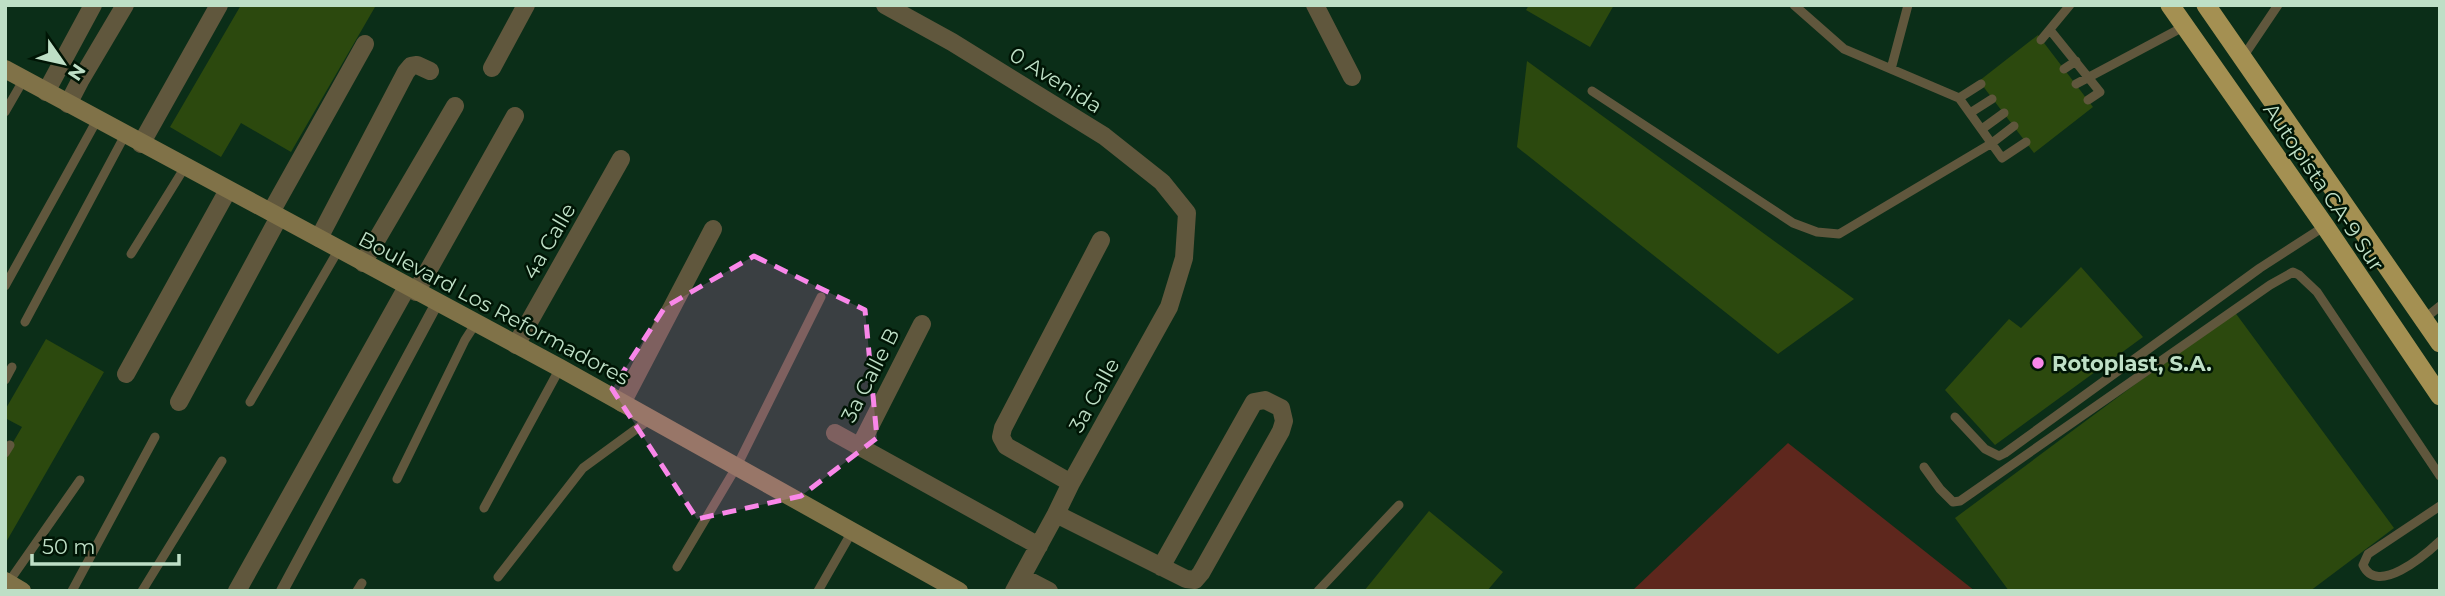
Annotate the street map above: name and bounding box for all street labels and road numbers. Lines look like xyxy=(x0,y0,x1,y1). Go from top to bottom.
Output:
street label: 0 Avenida xyxy=(1005,42,1107,118)
street label: Autopista CA-9 Sur xyxy=(2258,98,2390,276)
street label: 4a Calle xyxy=(517,199,581,283)
street label: Boulevard Los Reformadores xyxy=(354,226,634,390)
street label: 3a Calle B xyxy=(836,324,904,426)
street label: 3a Calle xyxy=(1063,354,1125,436)

